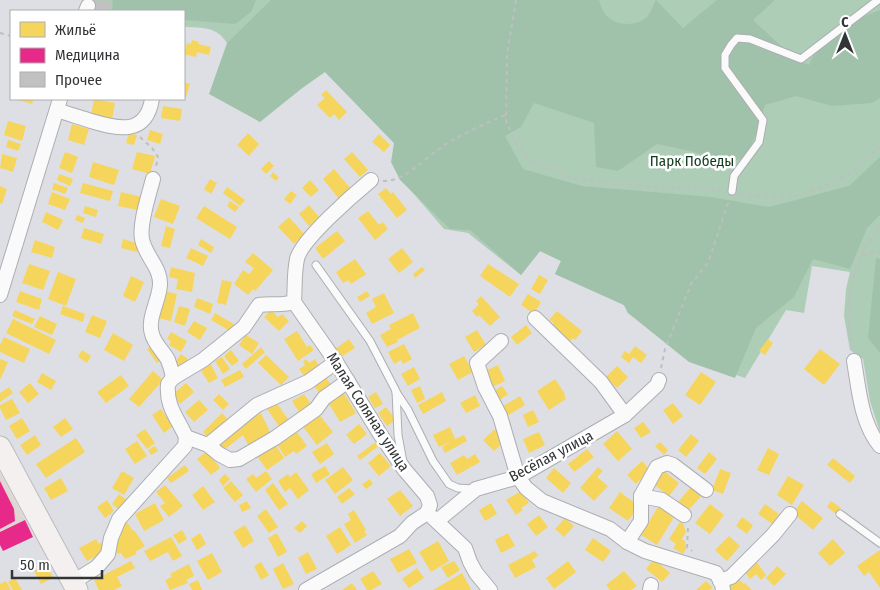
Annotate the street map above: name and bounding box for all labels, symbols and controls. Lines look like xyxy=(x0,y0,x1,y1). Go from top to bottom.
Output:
legend xyxy=(10,10,185,100)
north arrow xyxy=(820,10,870,60)
text: С xyxy=(841,14,849,31)
text: Жильё xyxy=(55,21,96,39)
text: Медицина xyxy=(55,46,120,64)
text: Прочее xyxy=(55,71,102,89)
park label: Парк Победы xyxy=(650,152,734,170)
street label: Малая Соляная улица xyxy=(323,349,413,475)
street label: Весёлая улица xyxy=(506,426,596,486)
scale bar xyxy=(12,548,102,580)
text: 50 m xyxy=(20,556,50,574)

